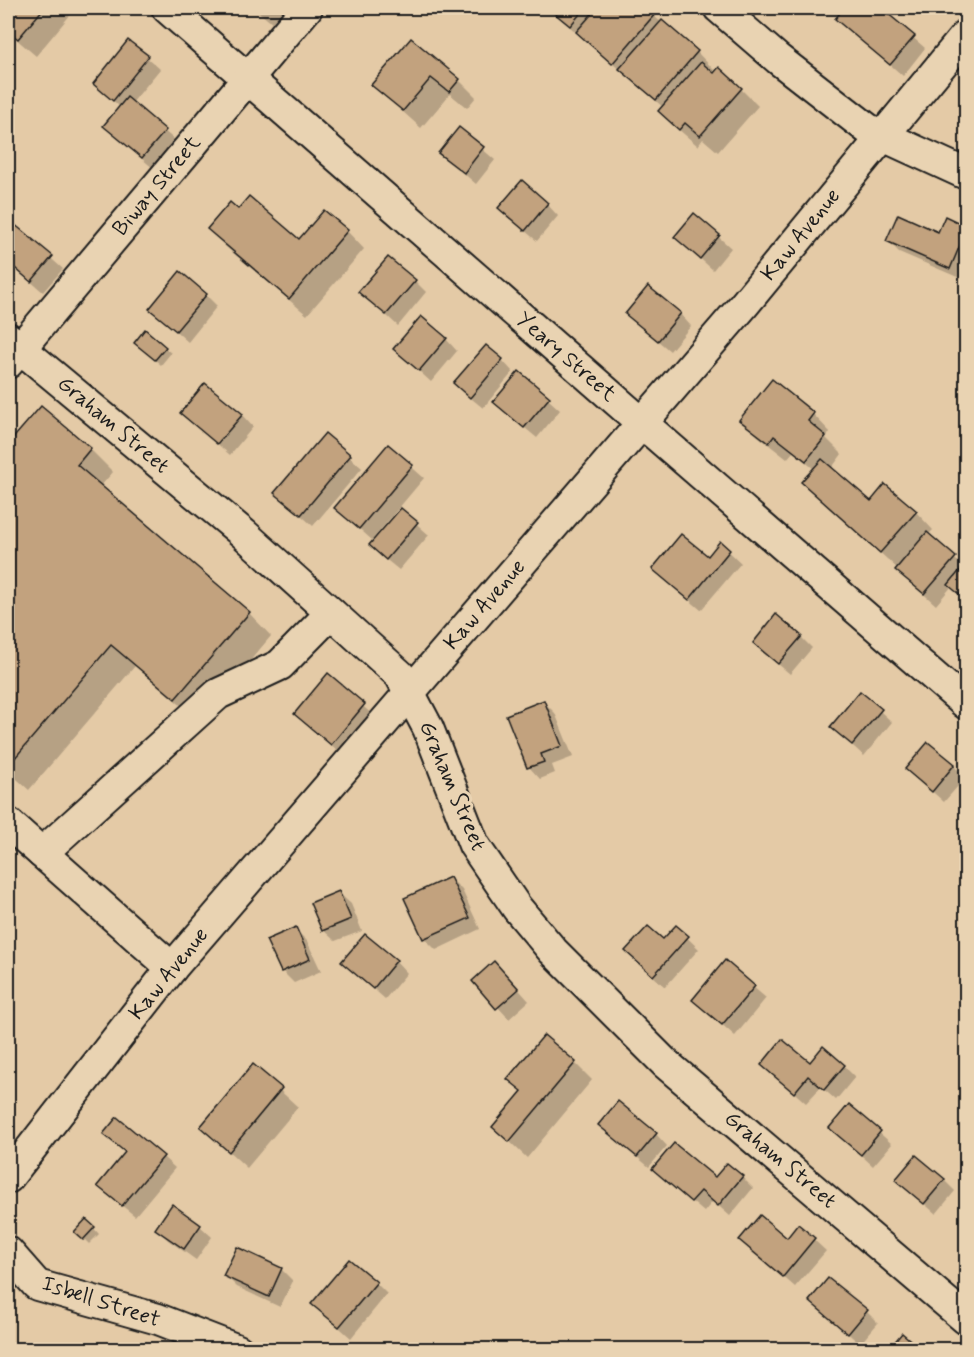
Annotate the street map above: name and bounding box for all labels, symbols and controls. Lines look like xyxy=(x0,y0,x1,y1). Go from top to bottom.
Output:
street label: Biway Street xyxy=(107,130,207,242)
street label: Kaw Avenue xyxy=(755,183,847,287)
street label: Yeary Street xyxy=(510,306,622,408)
street label: Graham Street xyxy=(51,370,175,480)
street label: Kaw Avenue xyxy=(438,554,532,656)
street label: Graham Street xyxy=(412,717,492,855)
street label: Kaw Avenue xyxy=(123,922,215,1026)
street label: Graham Street xyxy=(718,1105,842,1215)
street label: Isbell Street xyxy=(38,1270,164,1334)

